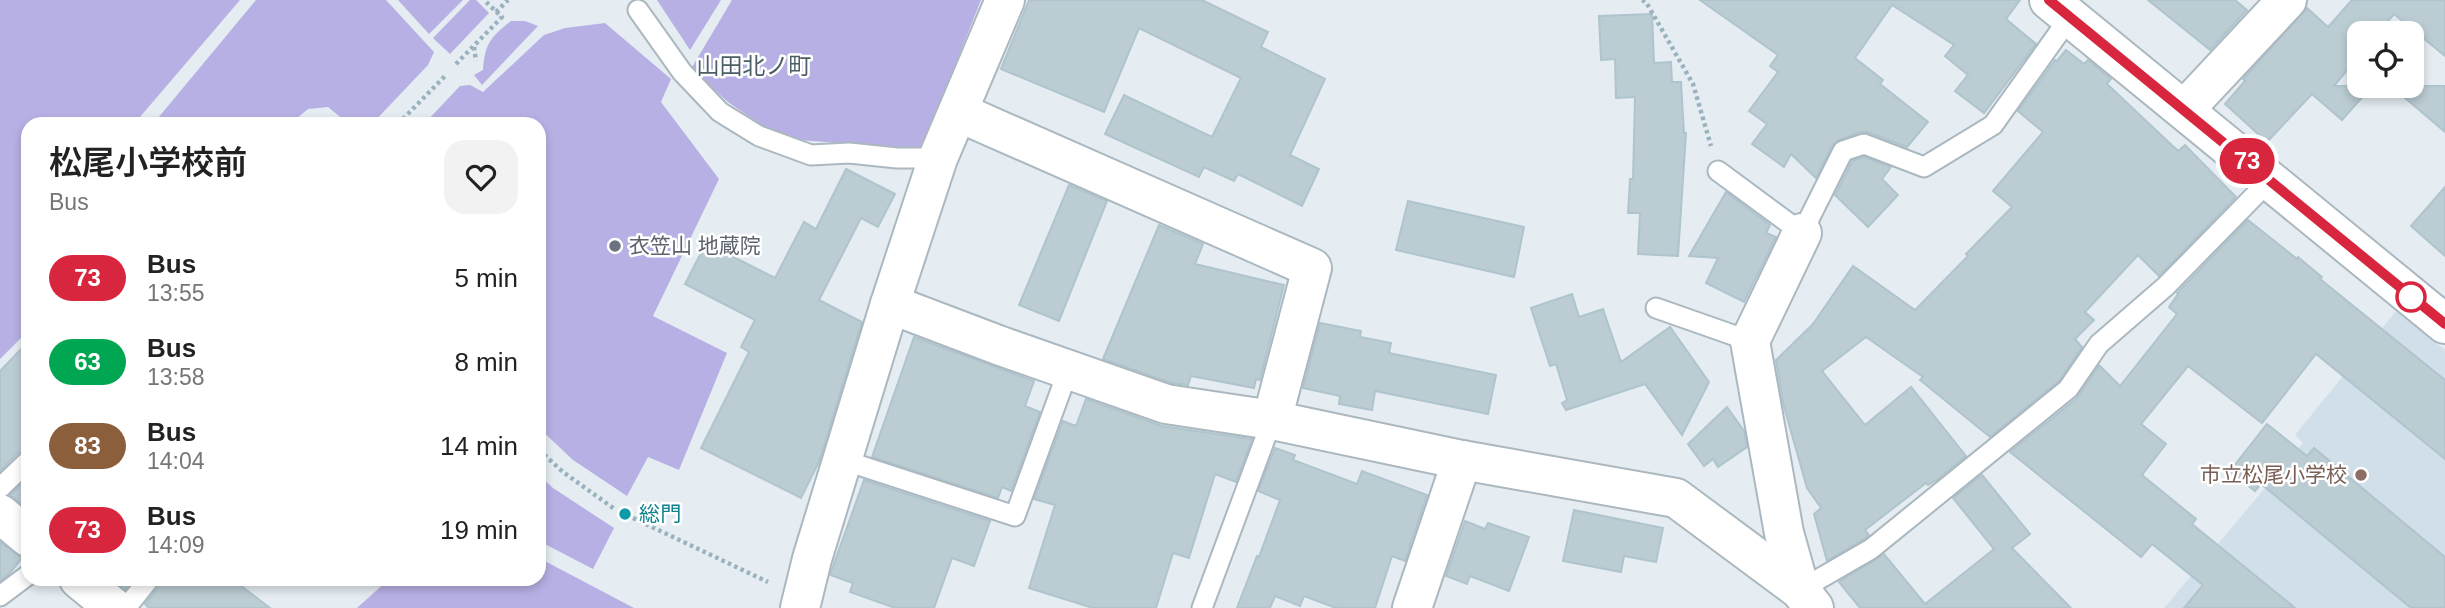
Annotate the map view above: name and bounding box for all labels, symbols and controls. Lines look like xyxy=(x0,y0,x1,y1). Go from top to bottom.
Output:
map controls xyxy=(2347,21,2424,98)
button: locate xyxy=(2347,21,2424,98)
district label: 山田北ノ町 xyxy=(697,53,812,79)
line badge: 73 xyxy=(2216,138,2278,184)
button: heart xyxy=(444,140,518,214)
text: 松尾小学校前 xyxy=(49,144,247,181)
text: 73 xyxy=(2234,147,2260,174)
text: Bus xyxy=(49,189,89,215)
place label: 衣笠山 地蔵院 xyxy=(629,234,761,257)
marker: 衣笠山 地蔵院 xyxy=(607,238,623,254)
text: Bus xyxy=(147,249,196,279)
text: 5 min xyxy=(454,263,518,293)
text: 73 xyxy=(74,264,101,291)
text: 13:55 xyxy=(147,280,205,306)
unlabelled marker xyxy=(2396,282,2426,312)
text: Bus xyxy=(147,333,196,363)
text: 8 min xyxy=(454,347,518,377)
text: 63 xyxy=(74,348,101,375)
text: 13:58 xyxy=(147,364,205,390)
text: Bus xyxy=(147,417,196,447)
text: 14 min xyxy=(440,431,518,461)
text: 83 xyxy=(74,432,101,459)
text: 14:04 xyxy=(147,448,205,474)
place label: 市立松尾小学校 xyxy=(2200,463,2347,486)
marker: 市立松尾小学校 xyxy=(2353,467,2369,483)
text: Bus xyxy=(147,501,196,531)
place label: 総門 xyxy=(639,502,681,525)
marker: 総門 xyxy=(617,506,633,522)
text: 19 min xyxy=(440,515,518,545)
text: 73 xyxy=(74,516,101,543)
text: 14:09 xyxy=(147,532,205,558)

